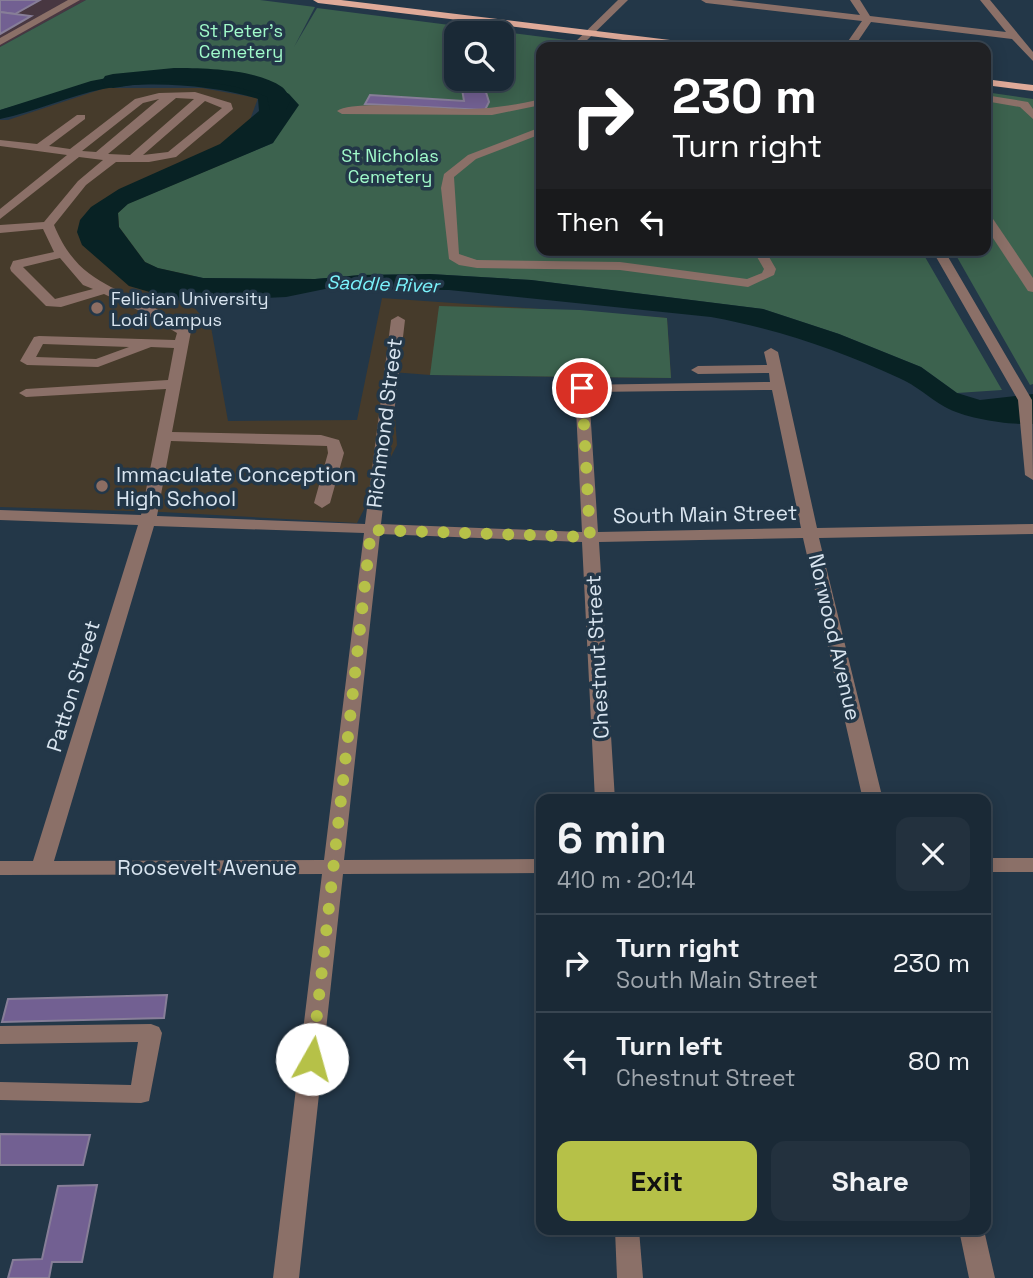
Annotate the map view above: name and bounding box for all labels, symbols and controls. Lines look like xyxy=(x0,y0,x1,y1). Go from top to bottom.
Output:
park label: St Peter's Cemetery xyxy=(199,19,283,63)
map controls xyxy=(444,21,514,91)
button: search xyxy=(444,21,514,91)
text: 230 m xyxy=(672,65,817,127)
icon: right xyxy=(557,70,648,161)
text: Turn right xyxy=(672,126,822,166)
park label: St Nicholas Cemetery xyxy=(341,144,439,188)
icon: left xyxy=(634,203,672,241)
text: Then xyxy=(557,205,620,239)
water label: Saddle River xyxy=(326,270,441,299)
place label: Felician University Lodi Campus xyxy=(111,287,269,331)
marker: Felician University Lodi Campus xyxy=(89,300,105,316)
street label: Richmond Street xyxy=(360,337,408,509)
pin xyxy=(552,358,612,418)
icon: arrive xyxy=(563,369,601,407)
place label: Immaculate Conception High School xyxy=(116,461,356,512)
marker: Immaculate Conception High School xyxy=(94,478,110,494)
street label: South Main Street xyxy=(613,499,797,529)
street label: Norwood Avenue xyxy=(803,551,867,723)
street label: Chestnut Street xyxy=(579,574,615,740)
street label: Patton Street xyxy=(40,617,106,755)
text: 6 min xyxy=(557,812,667,865)
button: close xyxy=(896,817,970,891)
street label: Roosevelt Avenue xyxy=(117,854,297,881)
text: 410 m · 20:14 xyxy=(557,865,695,895)
text: Turn right xyxy=(616,931,740,965)
icon: right xyxy=(557,944,595,982)
text: 230 m xyxy=(893,946,970,980)
text: South Main Street xyxy=(616,965,818,995)
position arrow xyxy=(275,1022,349,1096)
text: Turn left xyxy=(616,1029,723,1063)
icon: left xyxy=(557,1042,595,1080)
text: 80 m xyxy=(908,1044,970,1078)
text: Chestnut Street xyxy=(616,1063,796,1093)
button: Exit xyxy=(557,1141,757,1221)
button: Share xyxy=(771,1141,970,1221)

